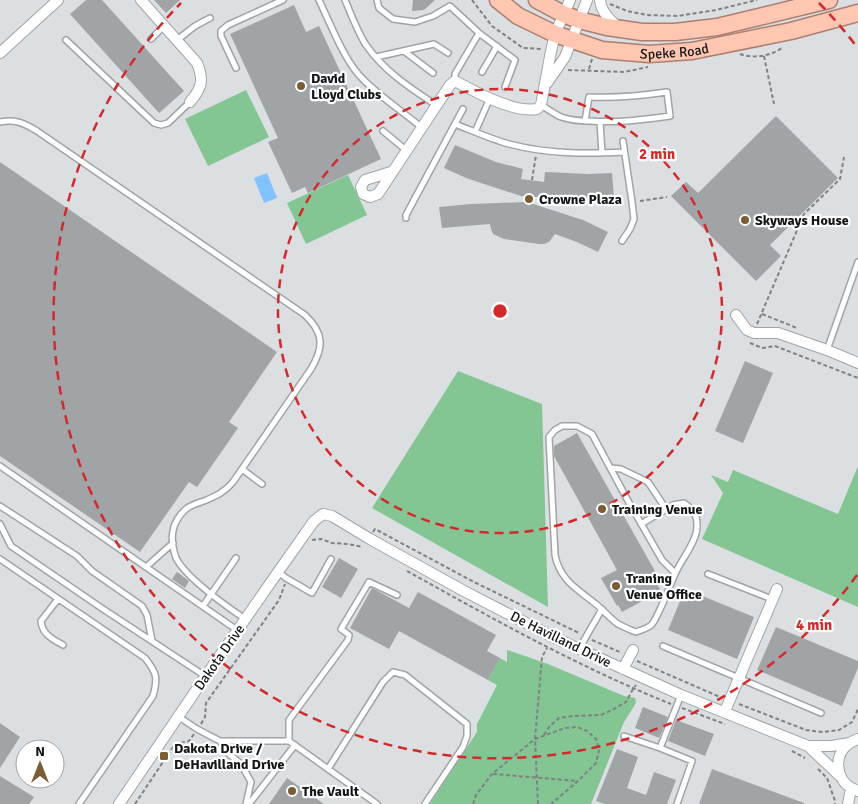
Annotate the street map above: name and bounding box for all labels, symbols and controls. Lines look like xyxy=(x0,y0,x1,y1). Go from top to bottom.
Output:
street label: Speke Road xyxy=(639,40,710,63)
place label: David Lloyd Clubs xyxy=(311,70,381,103)
marker: David Lloyd Clubs xyxy=(295,80,307,92)
text: 2 min xyxy=(639,145,675,163)
place label: Crowne Plaza xyxy=(539,191,622,208)
marker: Crowne Plaza xyxy=(523,193,535,205)
place label: Skyways House xyxy=(755,212,849,229)
marker: Skyways House xyxy=(739,214,751,226)
centre of rings xyxy=(491,302,509,320)
place label: Training Venue xyxy=(612,501,702,518)
marker: Training Venue xyxy=(596,503,608,515)
place label: Traning Venue Office xyxy=(626,570,702,603)
marker: Traning Venue Office xyxy=(610,580,622,592)
street label: De Havilland Drive xyxy=(508,608,614,671)
text: 4 min xyxy=(796,616,832,634)
street label: Dakota Drive xyxy=(191,621,248,693)
north arrow xyxy=(15,739,65,789)
place label: Dakota Drive / DeHavilland Drive xyxy=(174,740,284,773)
text: N xyxy=(35,743,45,760)
marker: Dakota Drive / DeHavilland Drive xyxy=(158,750,170,762)
place label: The Vault xyxy=(302,783,360,800)
marker: The Vault xyxy=(286,785,298,797)

